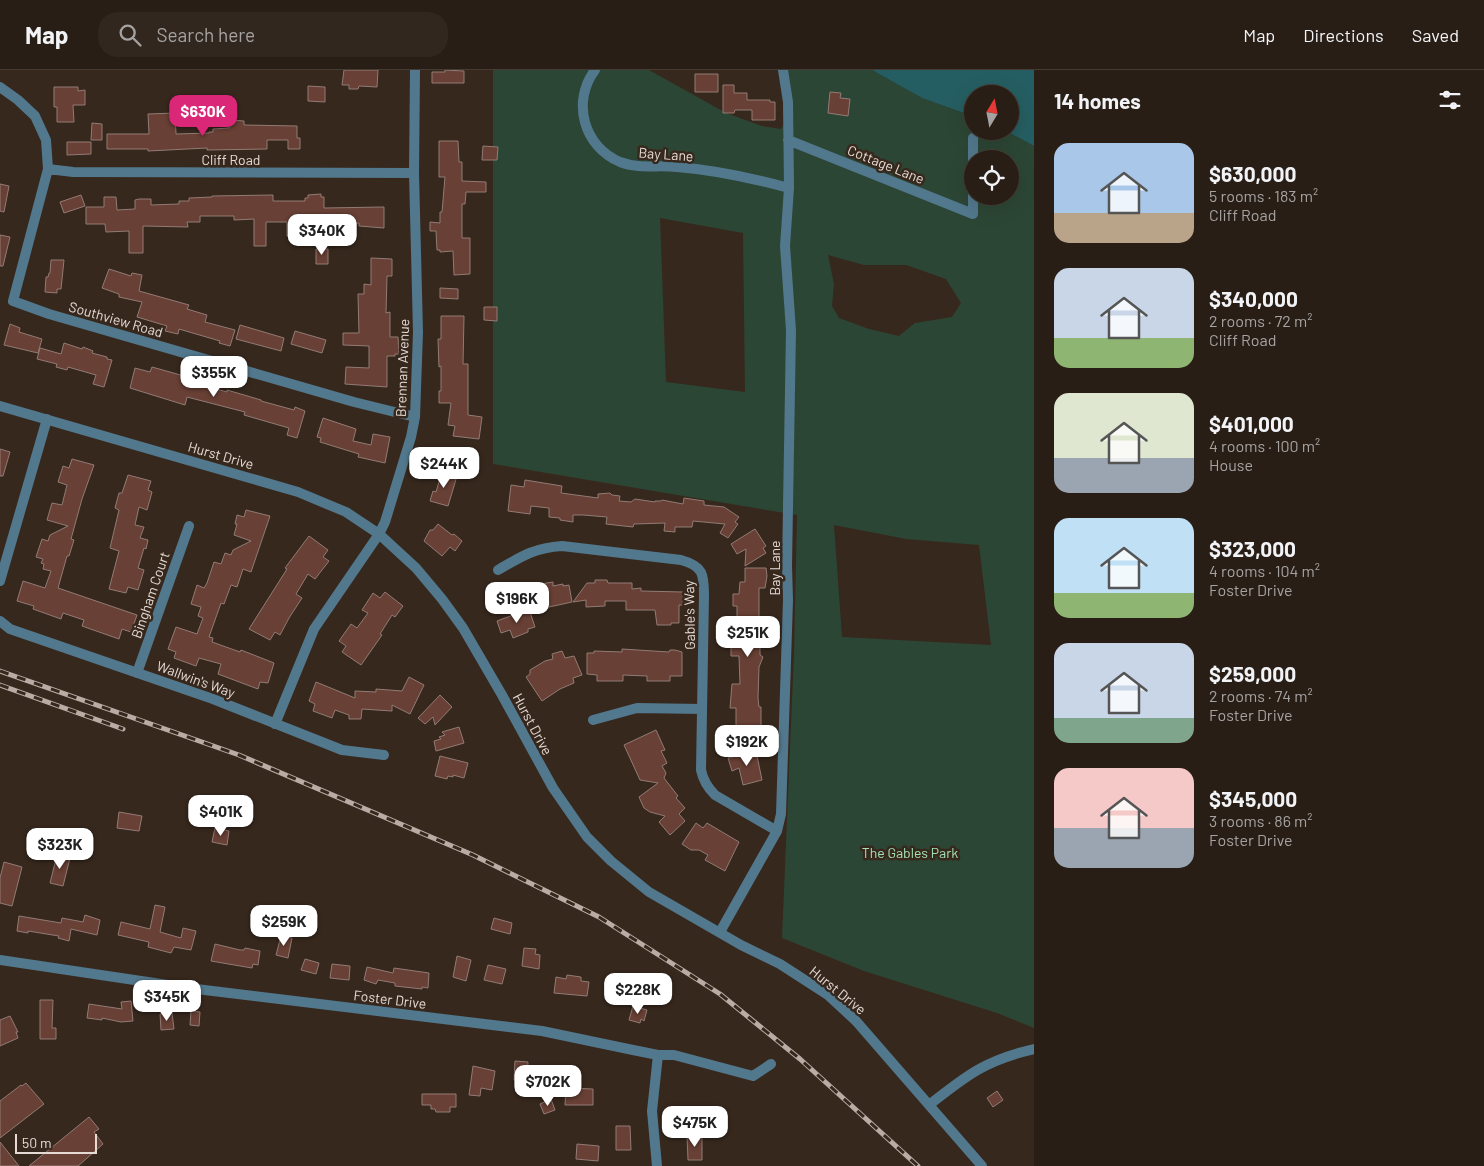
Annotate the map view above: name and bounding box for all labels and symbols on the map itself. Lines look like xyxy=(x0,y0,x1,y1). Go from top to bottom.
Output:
north arrow xyxy=(964,85,1019,140)
pin: $630K xyxy=(168,94,238,137)
street label: Cottage Lane xyxy=(845,141,927,187)
street label: Bay Lane xyxy=(638,144,694,164)
street label: Cliff Road xyxy=(201,151,261,168)
pin: $340K xyxy=(287,214,357,256)
street label: Southview Road xyxy=(67,297,165,341)
street label: Brennan Avenue xyxy=(392,319,412,417)
pin: $355K xyxy=(179,356,249,398)
street label: Hurst Drive xyxy=(186,438,256,472)
pin: $244K xyxy=(409,446,479,489)
street label: Bay Lane xyxy=(766,540,783,596)
street label: Bingham Court xyxy=(127,549,173,641)
street label: Gable's Way xyxy=(680,579,698,650)
pin: $196K xyxy=(482,582,552,624)
pin: $251K xyxy=(713,616,783,658)
street label: Wallwin's Way xyxy=(154,657,238,701)
street label: Hurst Drive xyxy=(510,690,556,758)
pin: $192K xyxy=(712,724,782,767)
pin: $401K xyxy=(186,794,256,837)
pin: $323K xyxy=(25,828,95,870)
park label: The Gables Park xyxy=(862,844,958,861)
pin: $259K xyxy=(249,904,319,947)
street label: Hurst Drive xyxy=(806,962,870,1018)
pin: $228K xyxy=(603,972,673,1015)
pin: $345K xyxy=(132,980,202,1022)
street label: Foster Drive xyxy=(353,986,427,1012)
pin: $702K xyxy=(513,1064,583,1107)
pin: $475K xyxy=(660,1106,730,1148)
scale bar xyxy=(15,1131,98,1154)

